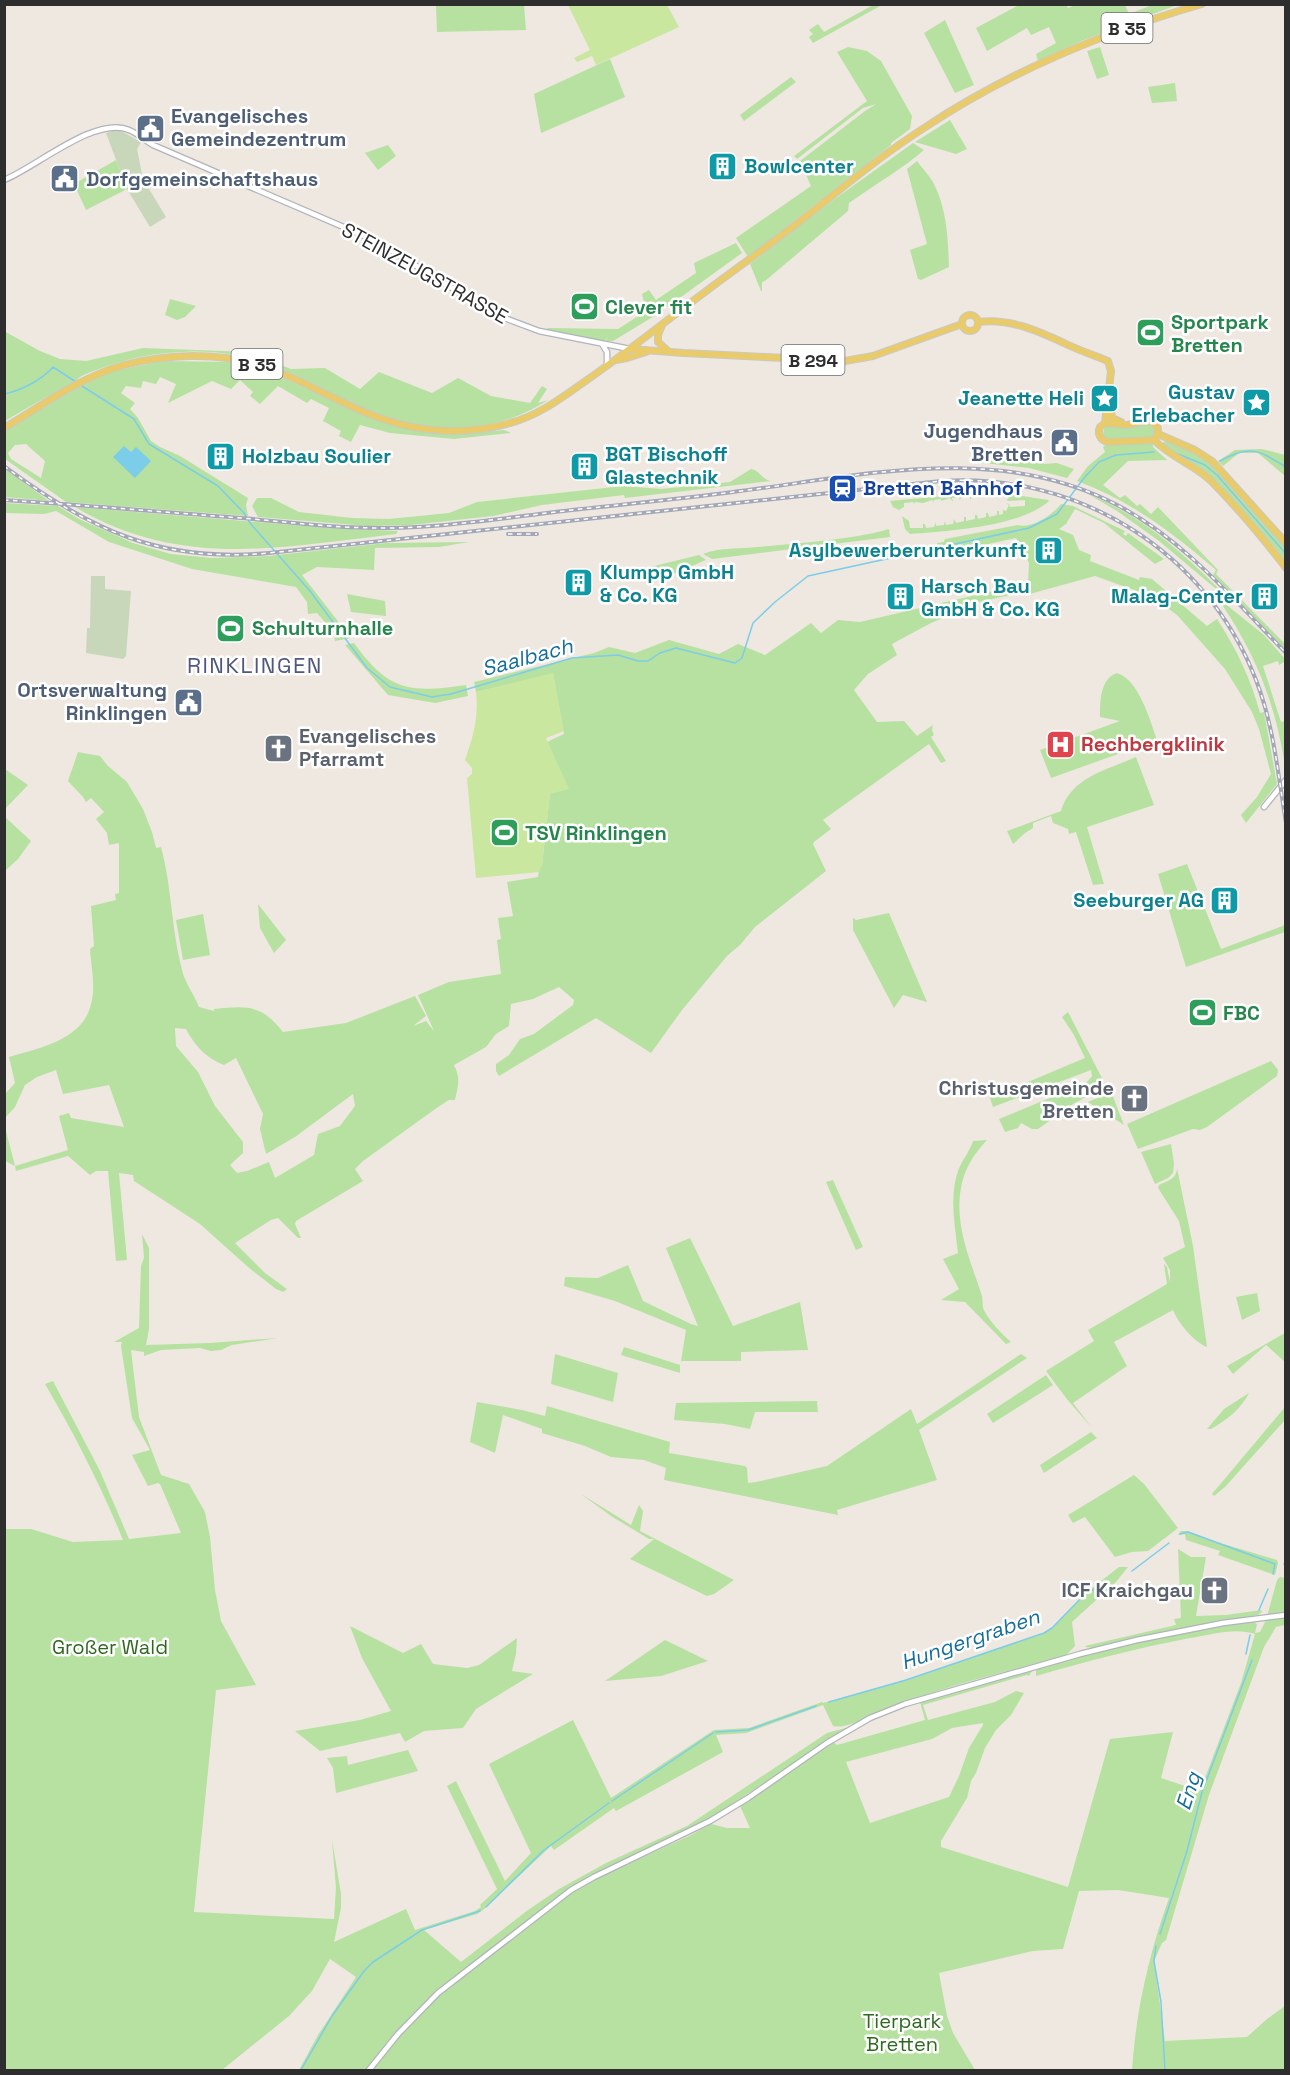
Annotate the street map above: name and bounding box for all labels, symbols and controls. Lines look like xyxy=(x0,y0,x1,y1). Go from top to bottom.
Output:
road number: B 35 xyxy=(1102,13,1152,43)
place label: Evangelisches Gemeindezentrum xyxy=(171,103,346,152)
public building icon: Evangelisches Gemeindezentrum xyxy=(134,112,166,144)
building icon: Bowlcenter xyxy=(707,150,739,182)
place label: Bowlcenter xyxy=(744,153,854,179)
public building icon: Dorfgemeinschaftshaus xyxy=(49,163,81,195)
place label: Dorfgemeinschaftshaus xyxy=(86,166,318,192)
street label: STEINZEUGSTRASSE xyxy=(337,216,513,330)
sports icon: Clever fit xyxy=(568,291,600,323)
place label: Clever fit xyxy=(605,294,692,320)
place label: Sportpark Bretten xyxy=(1171,309,1269,358)
sports icon: Sportpark Bretten xyxy=(1134,317,1166,349)
road number: B 294 xyxy=(782,345,844,375)
road number: B 35 xyxy=(232,349,282,379)
place label: Gustav Erlebacher xyxy=(1132,379,1235,428)
place icon: Jeanette Heli xyxy=(1089,382,1121,414)
place label: Jeanette Heli xyxy=(958,385,1084,411)
place icon: Gustav Erlebacher xyxy=(1240,387,1272,419)
place label: Jugendhaus Bretten xyxy=(923,418,1043,467)
public building icon: Jugendhaus Bretten xyxy=(1048,427,1080,459)
building icon: Holzbau Soulier xyxy=(205,440,237,472)
place label: BGT Bischoff Glastechnik xyxy=(605,441,727,490)
place label: Holzbau Soulier xyxy=(242,443,391,469)
building icon: BGT Bischoff Glastechnik xyxy=(568,450,600,482)
station icon: Bretten Bahnhof xyxy=(826,472,858,504)
place label: Bretten Bahnhof xyxy=(863,475,1023,501)
building icon: Asylbewerberunterkunft xyxy=(1032,534,1064,566)
place label: Asylbewerberunterkunft xyxy=(789,537,1027,563)
place label: Klumpp GmbH & Co. KG xyxy=(600,559,734,608)
building icon: Klumpp GmbH & Co. KG xyxy=(563,567,595,599)
place label: Harsch Bau GmbH & Co. KG xyxy=(921,573,1060,622)
building icon: Malag-Center xyxy=(1248,580,1280,612)
building icon: Harsch Bau GmbH & Co. KG xyxy=(884,581,916,613)
place label: Malag-Center xyxy=(1111,583,1243,609)
sports icon: Schulturnhalle xyxy=(215,612,247,644)
place label: Schulturnhalle xyxy=(252,615,393,641)
water label: Saalbach xyxy=(479,632,576,682)
district label: RINKLINGEN xyxy=(187,651,323,679)
place label: Ortsverwaltung Rinklingen xyxy=(17,677,167,726)
public building icon: Ortsverwaltung Rinklingen xyxy=(172,686,204,718)
place label: Evangelisches Pfarramt xyxy=(299,723,436,772)
hospital icon: Rechbergklinik xyxy=(1044,728,1076,760)
place label: Rechbergklinik xyxy=(1081,731,1225,757)
church icon: Evangelisches Pfarramt xyxy=(262,732,294,764)
sports icon: TSV Rinklingen xyxy=(488,817,520,849)
place label: TSV Rinklingen xyxy=(525,820,667,846)
building icon: Seeburger AG xyxy=(1209,884,1241,916)
place label: Seeburger AG xyxy=(1073,887,1204,913)
sports icon: FBC xyxy=(1186,997,1218,1029)
place label: FBC xyxy=(1223,1000,1260,1026)
place label: Christusgemeinde Bretten xyxy=(939,1075,1114,1124)
church icon: Christusgemeinde Bretten xyxy=(1119,1083,1151,1115)
church icon: ICF Kraichgau xyxy=(1198,1574,1230,1606)
place label: ICF Kraichgau xyxy=(1062,1577,1193,1603)
water label: Hungergraben xyxy=(897,1602,1044,1675)
park label: Großer Wald xyxy=(52,1634,168,1660)
water label: Eng xyxy=(1169,1767,1207,1813)
park label: Tierpark Bretten xyxy=(863,2008,942,2057)

